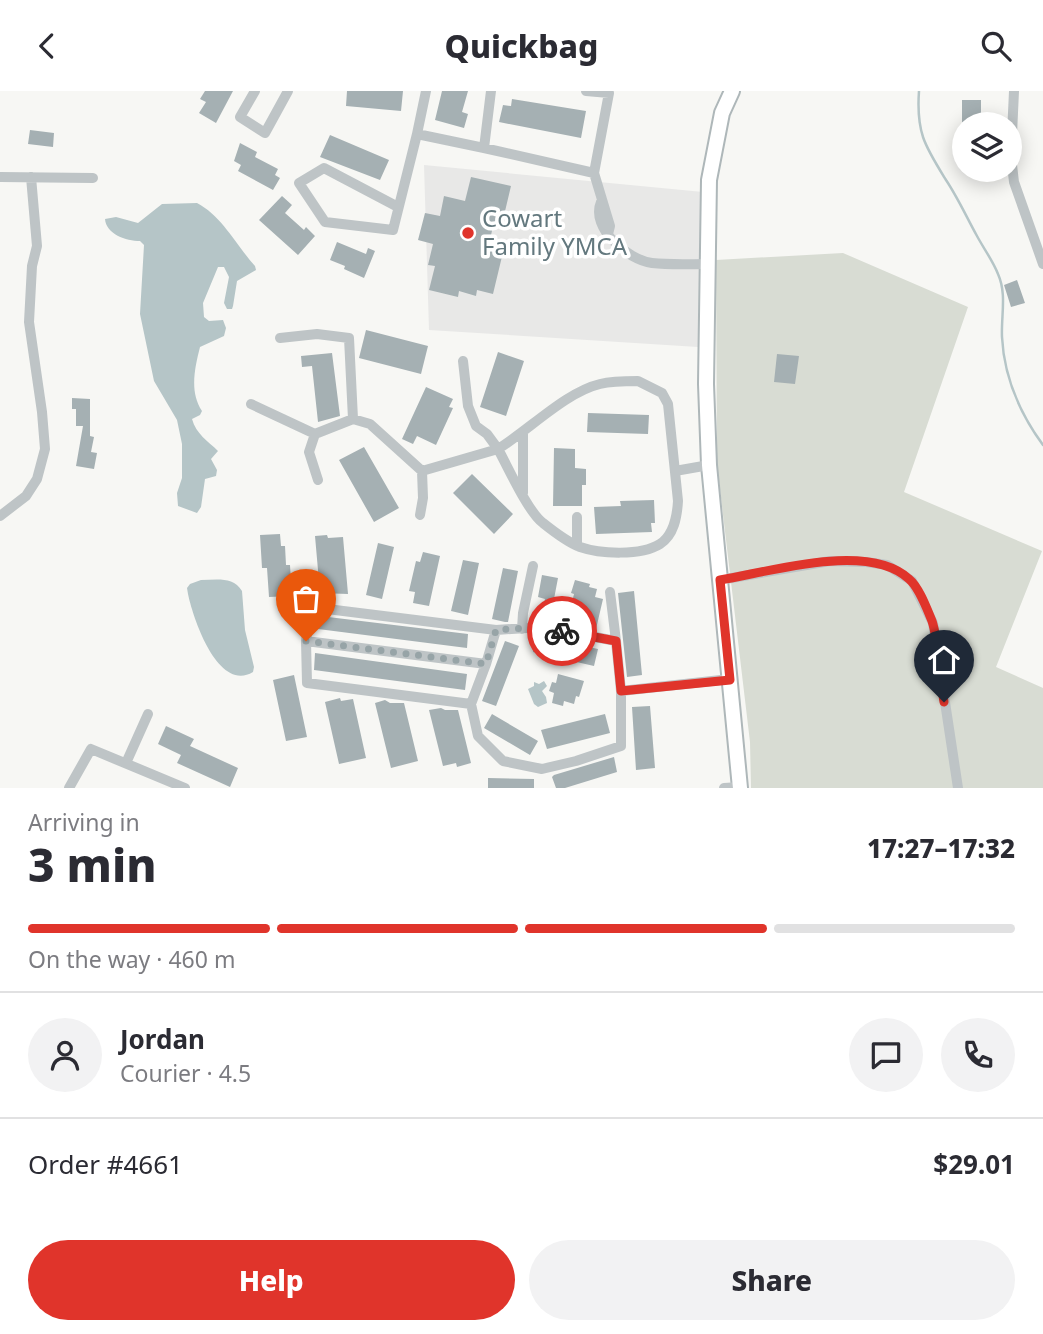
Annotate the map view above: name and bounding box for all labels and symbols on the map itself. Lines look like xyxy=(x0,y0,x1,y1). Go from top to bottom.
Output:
place label: Cowart Family YMCA xyxy=(482,201,628,262)
marker: Cowart Family YMCA xyxy=(460,225,476,241)
pin xyxy=(276,569,336,641)
courier xyxy=(527,596,597,666)
pin xyxy=(914,630,974,702)

